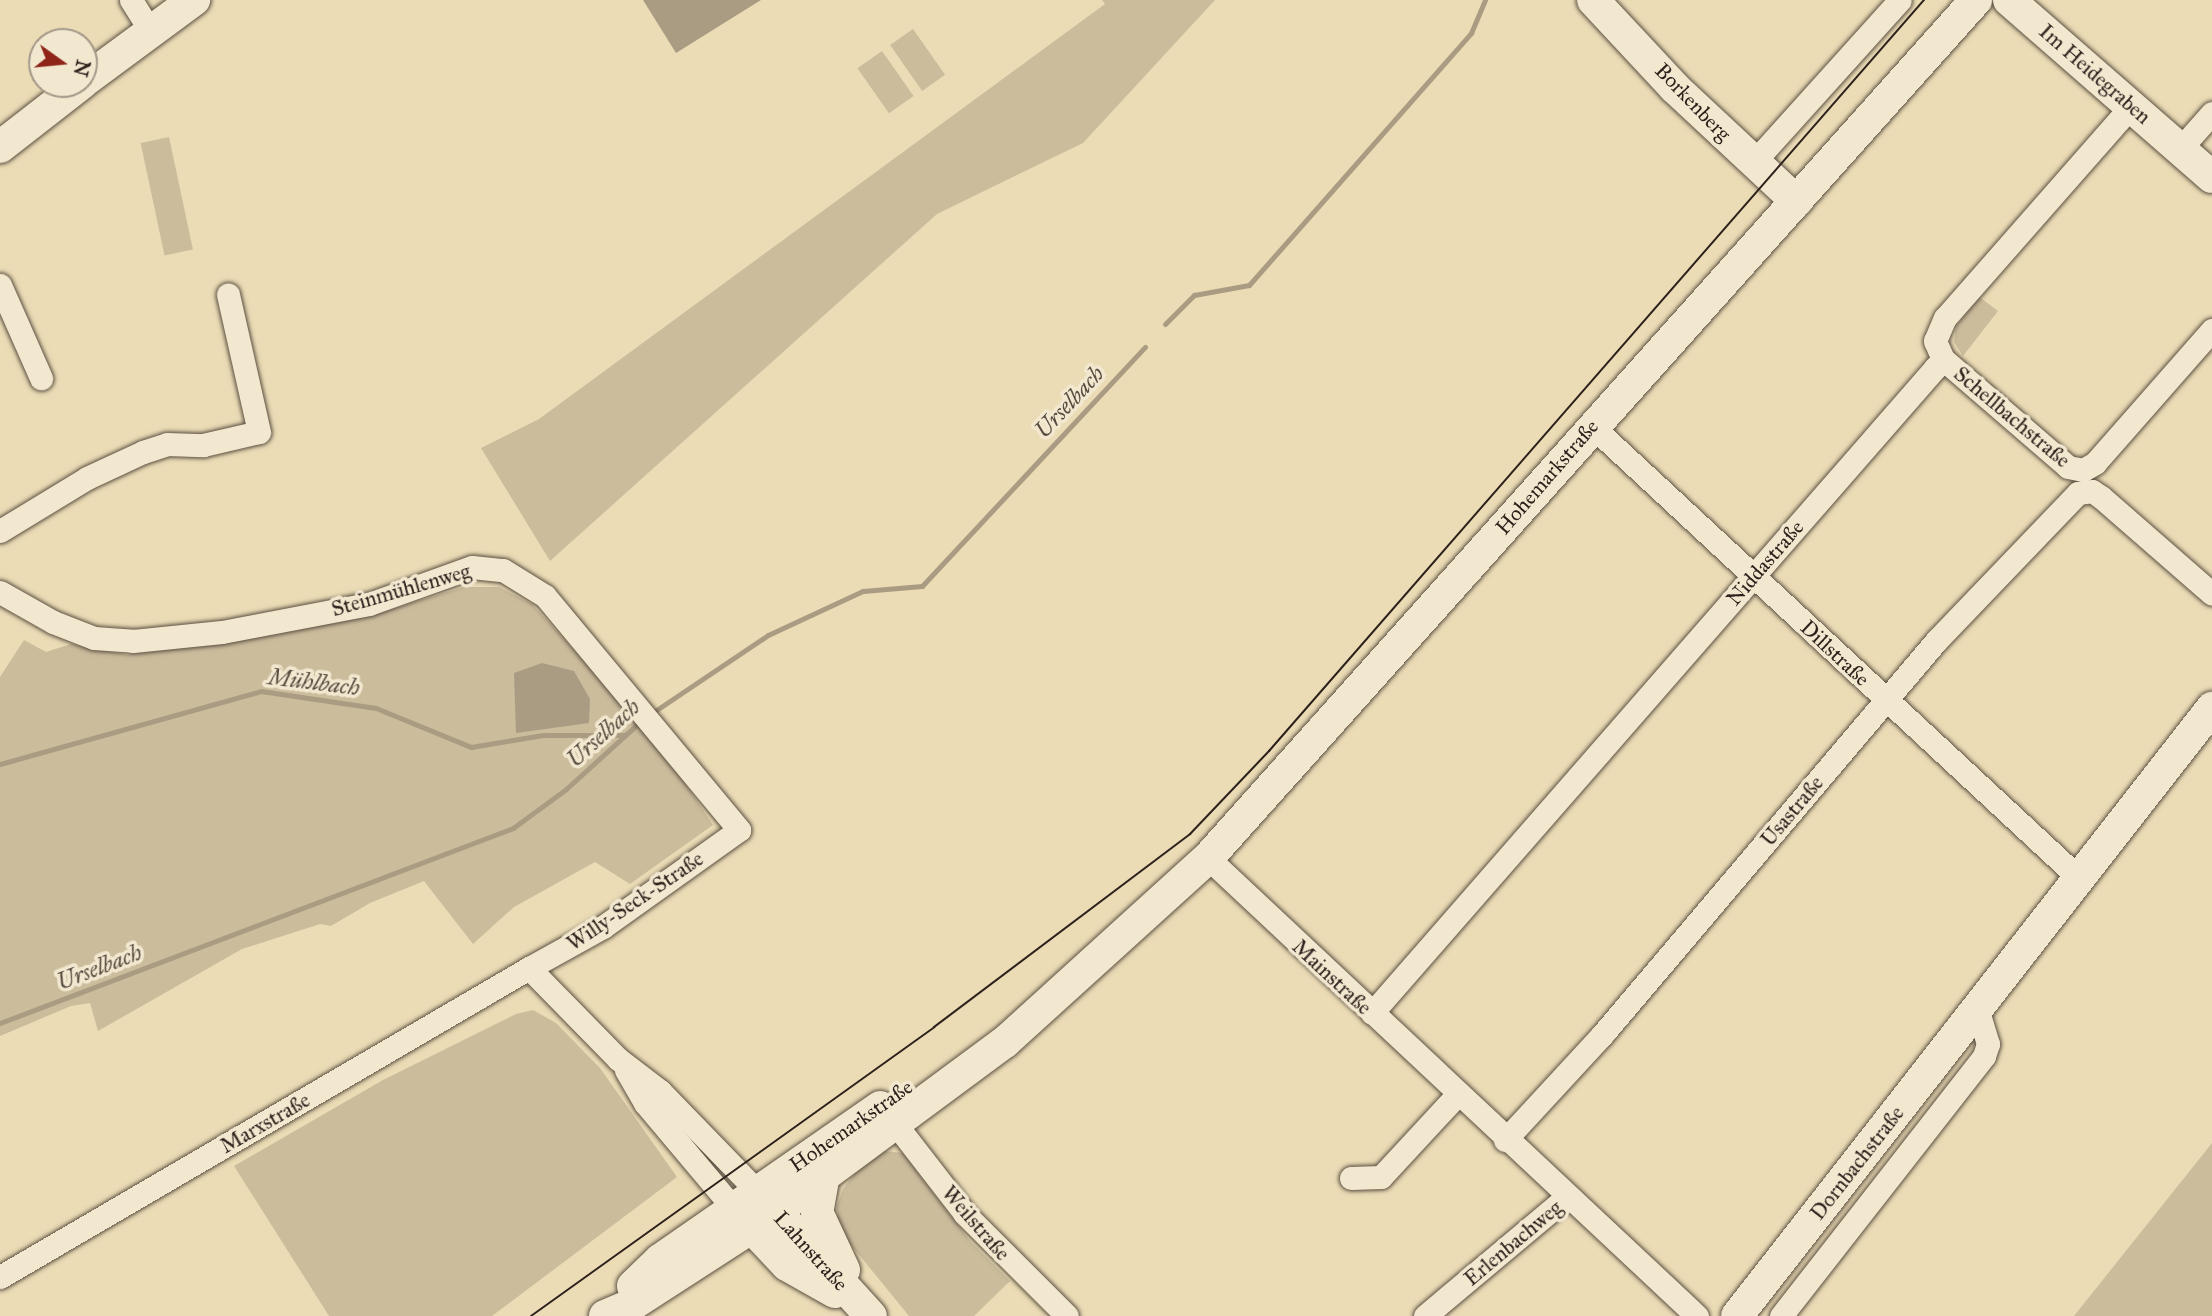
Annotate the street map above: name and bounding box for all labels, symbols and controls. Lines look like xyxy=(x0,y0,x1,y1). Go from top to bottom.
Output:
street label: Im Heidegraben xyxy=(2034,19,2156,129)
north arrow xyxy=(28,28,98,98)
text: N xyxy=(69,57,95,79)
street label: Borkenberg xyxy=(1650,58,1736,146)
water label: Urselbach xyxy=(1029,360,1109,444)
street label: Schellbachstraße xyxy=(1949,361,2075,473)
street label: Hohemarkstraße xyxy=(1490,414,1604,540)
street label: Niddastraße xyxy=(1721,515,1809,611)
street label: Steinmühlenweg xyxy=(329,558,473,622)
street label: Dillstraße xyxy=(1795,615,1875,691)
water label: Mühlbach xyxy=(267,663,361,701)
water label: Urselbach xyxy=(561,693,645,773)
street label: Usastraße xyxy=(1755,771,1829,851)
street label: Willy-Seck-Straße xyxy=(562,846,708,956)
street label: Mainstraße xyxy=(1287,934,1377,1020)
water label: Urselbach xyxy=(52,938,146,996)
street label: Hohemarkstraße xyxy=(785,1074,917,1178)
street label: Marxstraße xyxy=(216,1087,314,1159)
street label: Dornbachstraße xyxy=(1805,1101,1909,1225)
street label: Weilstraße xyxy=(937,1180,1015,1266)
street label: Erlenbachweg xyxy=(1459,1195,1567,1291)
street label: Lahnstraße xyxy=(769,1206,853,1296)

